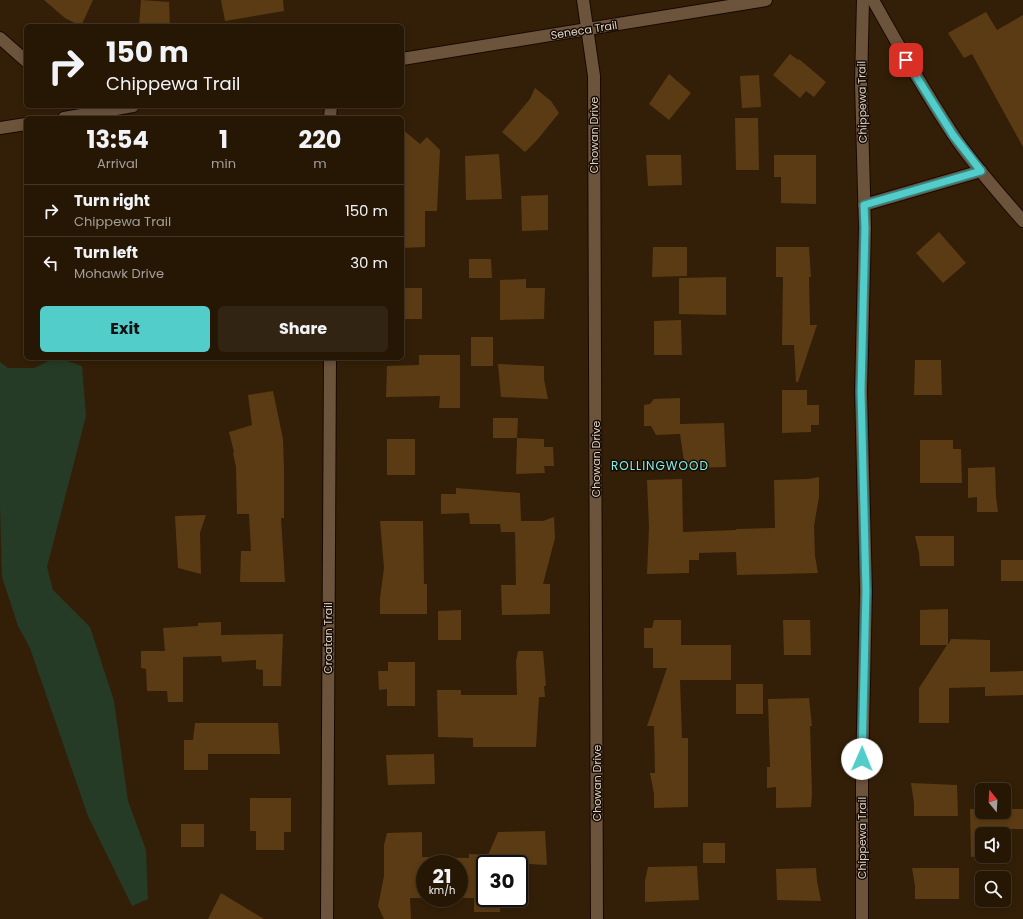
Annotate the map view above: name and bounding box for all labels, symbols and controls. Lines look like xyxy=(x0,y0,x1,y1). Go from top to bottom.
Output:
street label: Seneca Trail xyxy=(550,17,618,43)
text: 150 m xyxy=(106,33,189,72)
icon: right xyxy=(40,40,92,92)
pin xyxy=(889,43,923,77)
icon: arrive xyxy=(895,49,917,71)
street label: Chippewa Trail xyxy=(853,61,871,143)
text: Chippewa Trail xyxy=(106,71,241,96)
street label: Chowan Drive xyxy=(586,97,602,173)
text: 13:54 xyxy=(86,123,149,156)
text: 1 xyxy=(219,123,228,156)
text: 220 xyxy=(298,123,342,156)
text: Arrival xyxy=(97,154,138,173)
text: min xyxy=(211,154,236,173)
text: m xyxy=(313,154,327,173)
text: Turn right xyxy=(74,190,150,211)
icon: right xyxy=(40,200,62,222)
text: 150 m xyxy=(345,200,388,221)
text: Chippewa Trail xyxy=(74,212,171,231)
text: Turn left xyxy=(74,242,138,263)
icon: left xyxy=(40,252,62,274)
text: 30 m xyxy=(350,252,388,273)
text: Mohawk Drive xyxy=(74,264,164,283)
button: Exit xyxy=(40,306,210,352)
button: Share xyxy=(218,306,388,352)
street label: Chowan Drive xyxy=(588,421,604,497)
district label: ROLLINGWOOD xyxy=(611,457,709,474)
street label: Croatan Trail xyxy=(320,602,336,674)
position arrow xyxy=(841,738,883,780)
street label: Chowan Drive xyxy=(589,745,605,821)
north arrow xyxy=(975,783,1011,819)
map controls xyxy=(975,783,1011,907)
street label: Chippewa Trail xyxy=(854,797,870,879)
button: sound xyxy=(975,827,1011,863)
speed limit sign: 30 xyxy=(476,855,528,907)
text: 21 xyxy=(433,862,451,890)
button: search xyxy=(975,871,1011,907)
text: km/h xyxy=(429,883,455,898)

